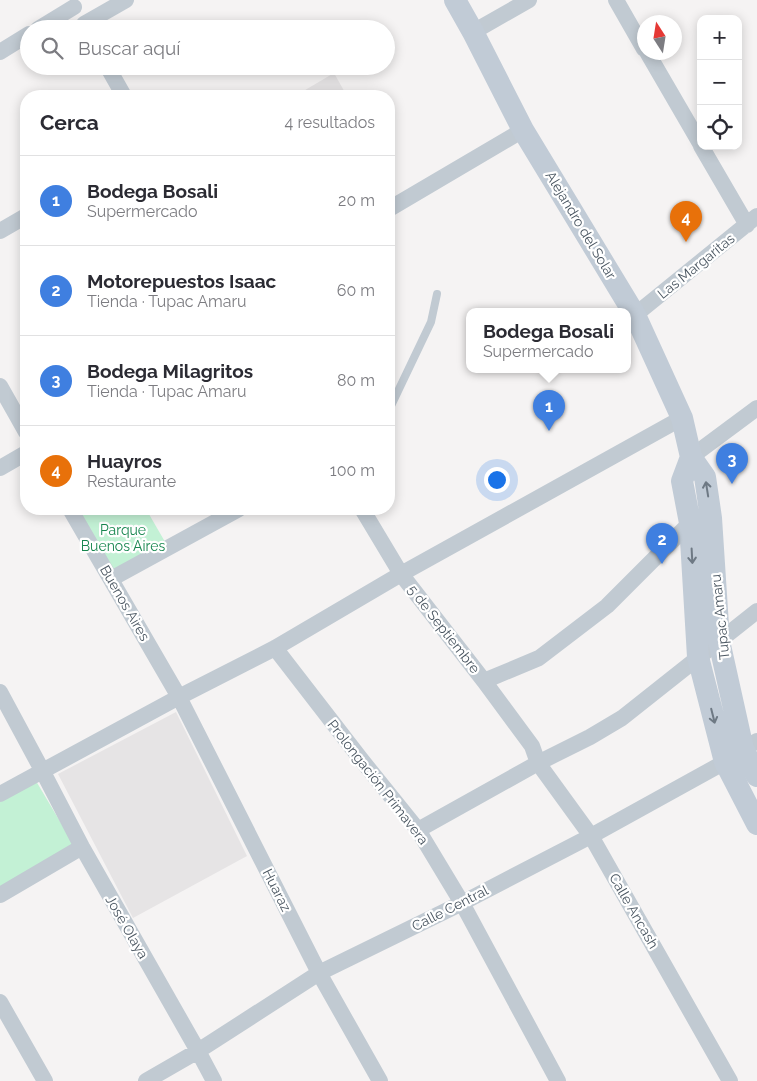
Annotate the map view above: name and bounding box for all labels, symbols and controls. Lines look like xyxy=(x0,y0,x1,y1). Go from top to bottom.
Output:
north arrow xyxy=(637,15,682,60)
map controls xyxy=(697,15,742,150)
button: + xyxy=(697,15,742,60)
search box xyxy=(20,20,395,75)
icon: search xyxy=(38,34,66,62)
text: Buscar aquí xyxy=(78,37,180,59)
button: − xyxy=(697,60,742,105)
button: locate xyxy=(697,105,742,150)
text: Cerca xyxy=(40,110,99,135)
text: 4 resultados xyxy=(285,113,375,132)
street label: Alejandro del Solar xyxy=(543,168,620,282)
text: Bodega Bosali xyxy=(87,180,218,202)
text: 1 xyxy=(52,191,60,210)
text: 20 m xyxy=(338,191,375,210)
pin: 4 xyxy=(670,201,702,242)
text: Supermercado xyxy=(87,202,198,221)
street label: Las Margaritas xyxy=(654,230,738,302)
text: Motorepuestos Isaac xyxy=(87,270,276,292)
text: 2 xyxy=(51,281,61,300)
text: 60 m xyxy=(337,281,375,300)
text: Tienda · Tupac Amaru xyxy=(87,292,247,311)
popup xyxy=(466,308,631,373)
text: Bodega Bosali xyxy=(483,320,614,342)
text: Supermercado xyxy=(483,342,593,361)
text: Bodega Milagritos xyxy=(87,360,253,382)
text: 3 xyxy=(52,371,60,390)
text: 80 m xyxy=(337,371,375,390)
text: Tienda · Tupac Amaru xyxy=(87,382,247,401)
pin: 1 xyxy=(533,390,565,431)
pin: 3 xyxy=(716,443,748,484)
text: Huayros xyxy=(87,450,162,472)
text: 4 xyxy=(51,461,61,480)
text: 100 m xyxy=(330,461,375,480)
your location xyxy=(484,467,510,493)
text: Restaurante xyxy=(87,472,176,491)
one-way arrow xyxy=(701,481,711,497)
park label: Parque Buenos Aires xyxy=(81,522,165,554)
pin: 2 xyxy=(646,523,678,564)
one-way arrow xyxy=(688,548,697,564)
street label: Buenos Aires xyxy=(97,562,153,644)
street label: Tupac Amaru xyxy=(708,573,732,661)
street label: 5 de Septiembre xyxy=(405,582,483,676)
one-way arrow xyxy=(709,708,718,724)
street label: Prolongación Primavera xyxy=(324,716,432,848)
street label: Huaraz xyxy=(260,866,295,914)
street label: Calle Ancash xyxy=(606,871,662,951)
street label: Calle Central xyxy=(409,882,491,934)
street label: José Olaya xyxy=(103,893,151,961)

